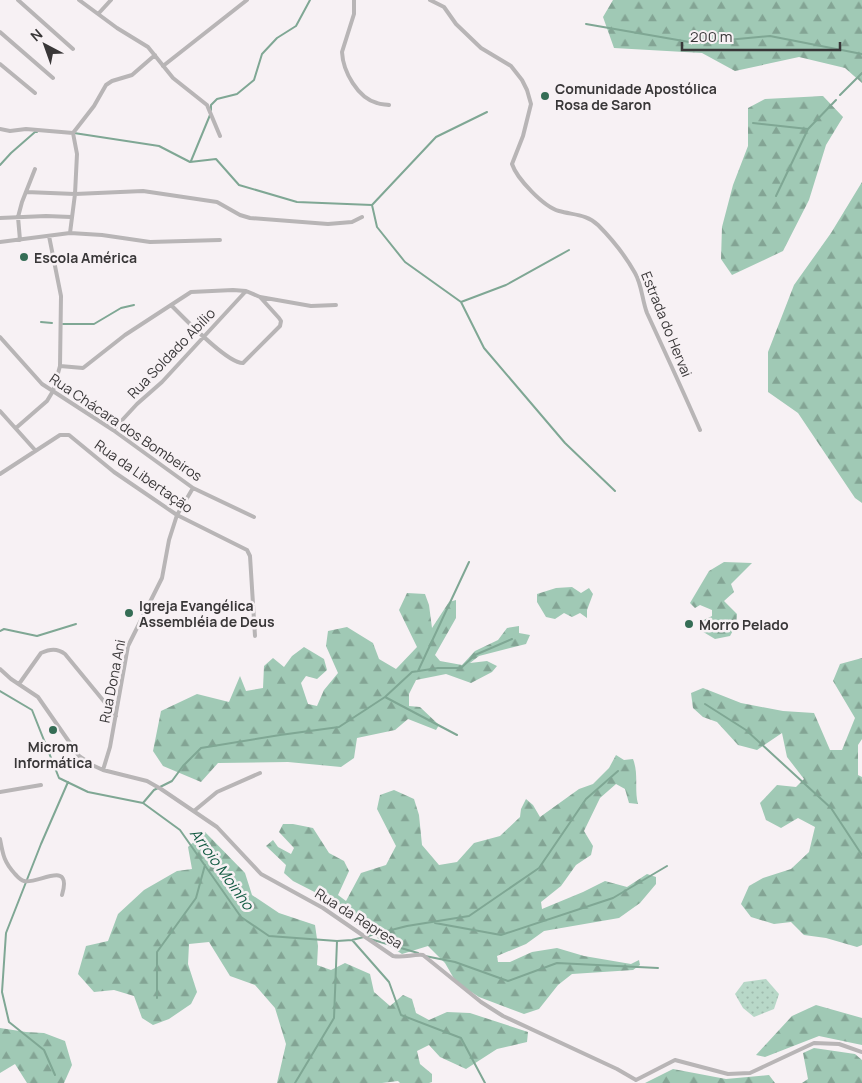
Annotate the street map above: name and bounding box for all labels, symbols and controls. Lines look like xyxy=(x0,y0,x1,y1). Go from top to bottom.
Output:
north arrow xyxy=(20,20,70,70)
scale bar xyxy=(682,20,840,52)
text: N xyxy=(26,24,46,45)
text: 200 m xyxy=(690,26,733,47)
place label: Comunidade Apostólica Rosa de Saron xyxy=(555,79,717,114)
marker: Comunidade Apostólica Rosa de Saron xyxy=(539,90,551,102)
place label: Escola América xyxy=(34,248,137,267)
marker: Escola América xyxy=(18,251,30,263)
street label: Estrada do Hervai xyxy=(637,268,697,380)
street label: Rua Soldado Abílio xyxy=(123,304,219,402)
street label: Rua Chácara dos Bombeiros xyxy=(46,369,206,485)
street label: Rua da Libertação xyxy=(91,435,197,517)
place label: Igreja Evangélica Assembléia de Deus xyxy=(139,596,275,631)
marker: Igreja Evangélica Assembléia de Deus xyxy=(123,607,135,619)
place label: Morro Pelado xyxy=(699,615,789,634)
marker: Morro Pelado xyxy=(683,618,695,630)
street label: Rua Dona Ani xyxy=(95,638,129,724)
marker: Microm Informática xyxy=(47,724,59,736)
place label: Microm Informática xyxy=(14,737,92,772)
water label: Arroio Moinho xyxy=(185,824,259,915)
street label: Rua da Represa xyxy=(312,883,406,953)

